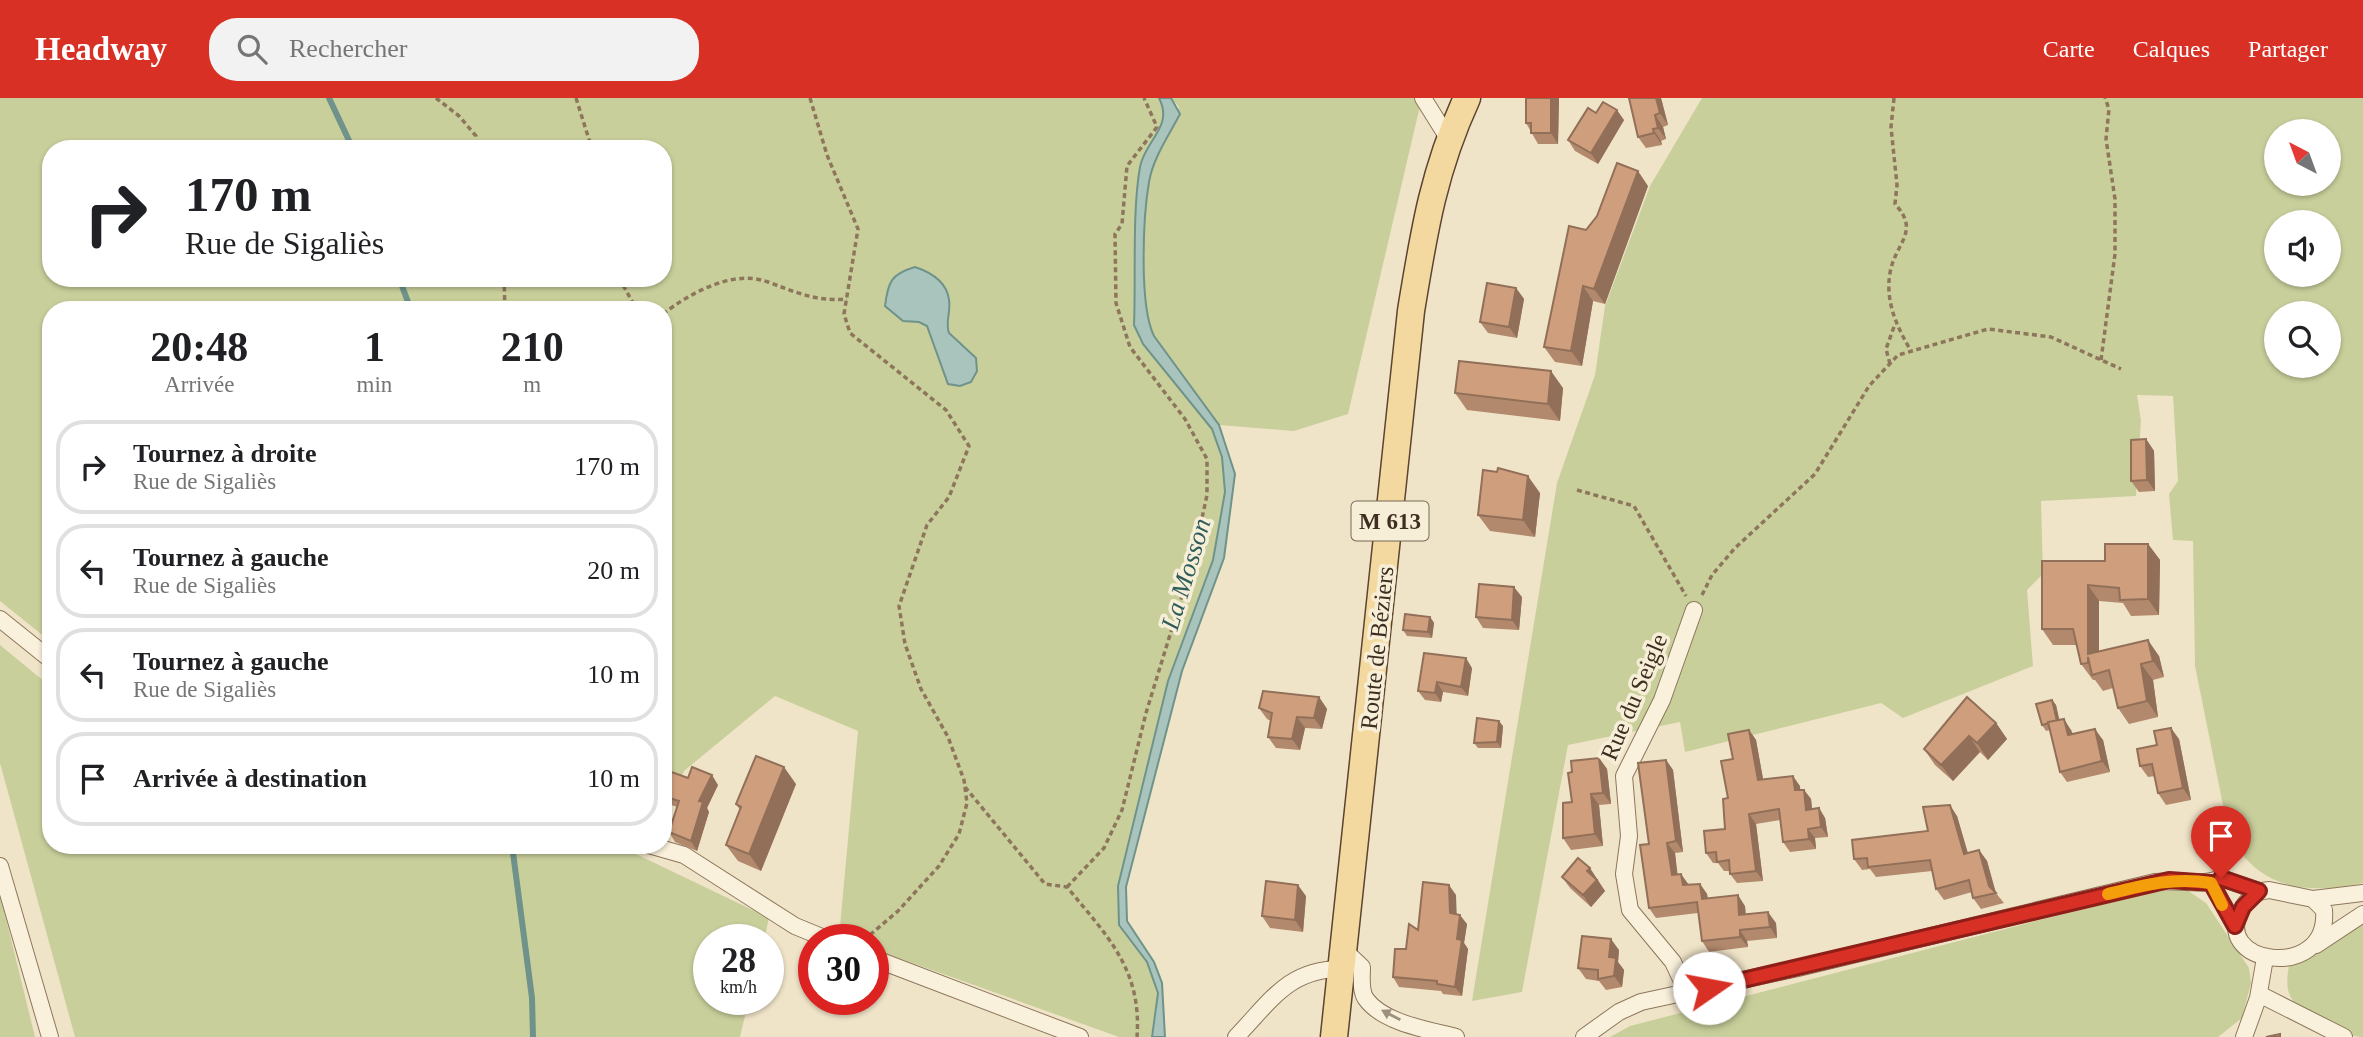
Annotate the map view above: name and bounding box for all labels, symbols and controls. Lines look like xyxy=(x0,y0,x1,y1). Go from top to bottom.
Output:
search box xyxy=(209,18,699,81)
icon: search xyxy=(233,30,271,68)
text: Headway xyxy=(35,31,167,67)
text: Rechercher xyxy=(289,34,407,63)
text: Carte xyxy=(2043,36,2095,62)
text: Calques xyxy=(2133,36,2210,62)
text: Partager xyxy=(2248,36,2328,62)
north arrow xyxy=(2264,119,2342,196)
map controls xyxy=(2264,119,2341,378)
text: 170 m xyxy=(185,167,312,222)
icon: right xyxy=(70,168,161,259)
button: sound xyxy=(2264,210,2341,287)
text: Rue de Sigaliès xyxy=(185,225,384,261)
button: search xyxy=(2264,301,2341,378)
text: 20:48 xyxy=(150,324,248,370)
text: 1 xyxy=(364,324,385,370)
text: 210 xyxy=(501,324,564,370)
text: Arrivée xyxy=(164,372,234,397)
text: min xyxy=(357,372,392,397)
text: m xyxy=(523,372,541,397)
text: Tournez à droite xyxy=(133,439,316,468)
icon: right xyxy=(74,448,112,486)
text: 170 m xyxy=(574,452,640,481)
text: Rue de Sigaliès xyxy=(133,469,276,494)
road number: M 613 xyxy=(1352,502,1428,540)
water label: La Mosson xyxy=(1155,515,1217,634)
text: Tournez à gauche xyxy=(133,543,329,572)
icon: left xyxy=(74,552,112,590)
text: 20 m xyxy=(587,556,640,585)
street label: Route de Béziers xyxy=(1356,565,1398,731)
text: Rue de Sigaliès xyxy=(133,573,276,598)
street label: Rue du Seigle xyxy=(1596,630,1672,764)
text: Tournez à gauche xyxy=(133,647,329,676)
icon: left xyxy=(74,656,112,694)
text: 10 m xyxy=(587,660,640,689)
text: Rue de Sigaliès xyxy=(133,677,276,702)
icon: arrive xyxy=(74,760,112,798)
text: Arrivée à destination xyxy=(133,764,367,793)
text: 10 m xyxy=(587,764,640,793)
pin xyxy=(2191,806,2251,878)
icon: arrive xyxy=(2202,817,2240,855)
speed limit sign: 30 xyxy=(798,924,889,1015)
text: 28 xyxy=(721,941,756,980)
position arrow xyxy=(1672,951,1746,1025)
text: km/h xyxy=(720,977,757,997)
one-way arrow xyxy=(1381,1010,1401,1021)

